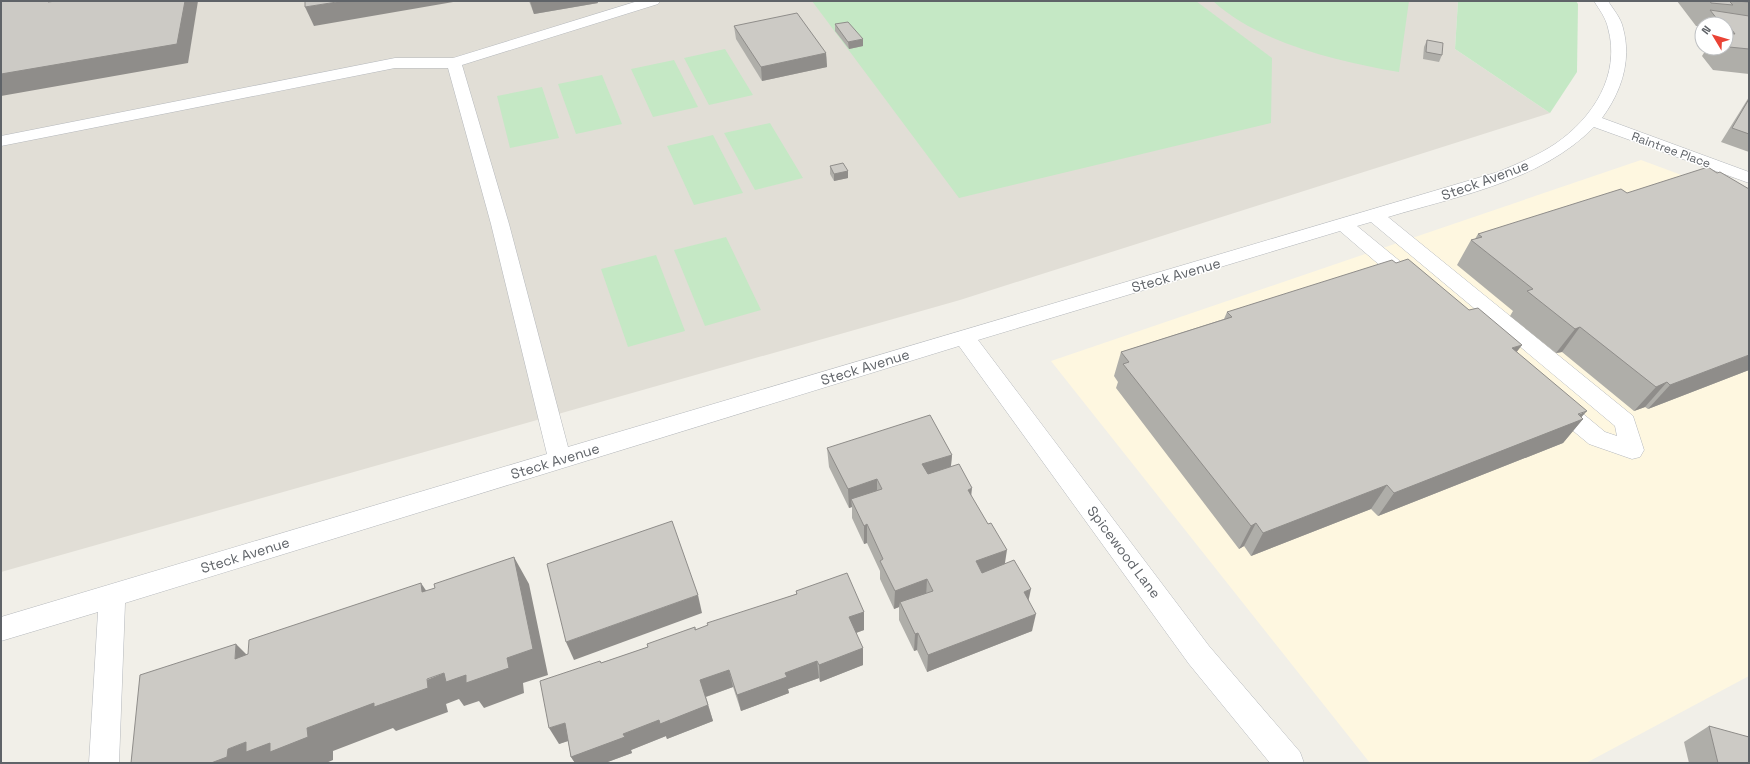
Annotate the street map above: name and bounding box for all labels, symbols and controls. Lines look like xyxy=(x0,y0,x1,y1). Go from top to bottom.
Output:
north arrow xyxy=(1694,16,1734,56)
text: N xyxy=(1698,23,1714,37)
street label: Raintree Place xyxy=(1629,128,1713,172)
street label: Steck Avenue xyxy=(1439,156,1531,204)
street label: Steck Avenue xyxy=(1129,254,1223,296)
street label: Steck Avenue xyxy=(818,345,912,389)
street label: Steck Avenue xyxy=(508,439,602,483)
street label: Spicewood Lane xyxy=(1083,502,1165,602)
street label: Steck Avenue xyxy=(198,533,292,577)

